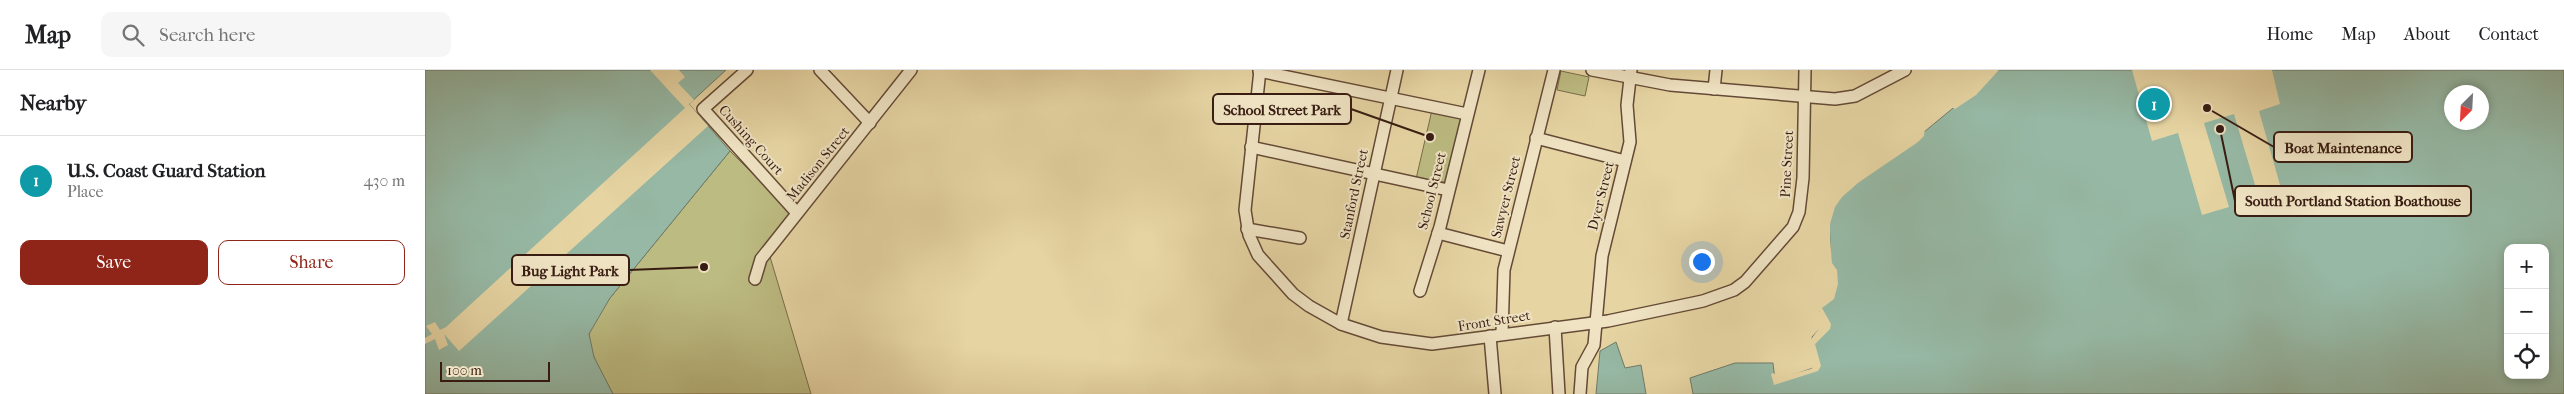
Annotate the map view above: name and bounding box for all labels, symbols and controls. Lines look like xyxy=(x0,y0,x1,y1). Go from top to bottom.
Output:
search box xyxy=(101,12,451,57)
text: Map xyxy=(25,21,71,49)
icon: search xyxy=(119,21,147,49)
text: Search here xyxy=(159,24,255,46)
text: Home xyxy=(2266,24,2313,45)
text: Map xyxy=(2341,24,2376,45)
text: About xyxy=(2404,24,2450,45)
text: Contact xyxy=(2478,24,2539,45)
pin: 1 xyxy=(2138,85,2170,123)
north arrow xyxy=(2444,85,2489,130)
text: Nearby xyxy=(20,91,86,115)
callout: School Street Park xyxy=(1213,94,1351,124)
street label: Cushing Court xyxy=(715,101,787,179)
text: School Street Park xyxy=(1223,101,1342,119)
street label: Madison Street xyxy=(783,123,853,205)
street label: Pine Street xyxy=(1777,130,1797,198)
callout: Boat Maintenance xyxy=(2274,132,2412,162)
text: Boat Maintenance xyxy=(2284,139,2402,157)
street label: Stanford Street xyxy=(1336,147,1372,241)
street label: School Street xyxy=(1414,151,1450,231)
street label: Sawyer Street xyxy=(1488,154,1524,240)
text: U.S. Coast Guard Station xyxy=(67,160,265,182)
street label: Dyer Street xyxy=(1584,160,1618,232)
text: 1 xyxy=(33,171,39,190)
text: 430 m xyxy=(363,171,405,190)
text: Place xyxy=(67,182,103,201)
callout: South Portland Station Boathouse xyxy=(2235,186,2471,216)
text: South Portland Station Boathouse xyxy=(2245,192,2462,210)
button: Save xyxy=(20,240,208,285)
button: Share xyxy=(218,240,405,285)
map controls xyxy=(2504,244,2549,379)
button: + xyxy=(2504,244,2549,289)
your location xyxy=(1689,249,1715,275)
callout: Bug Light Park xyxy=(512,255,629,285)
text: Bug Light Park xyxy=(521,262,620,280)
button: − xyxy=(2504,289,2549,334)
street label: Front Street xyxy=(1456,307,1532,335)
button: locate xyxy=(2504,334,2549,379)
scale bar xyxy=(440,359,550,382)
text: 100 m xyxy=(447,362,482,379)

